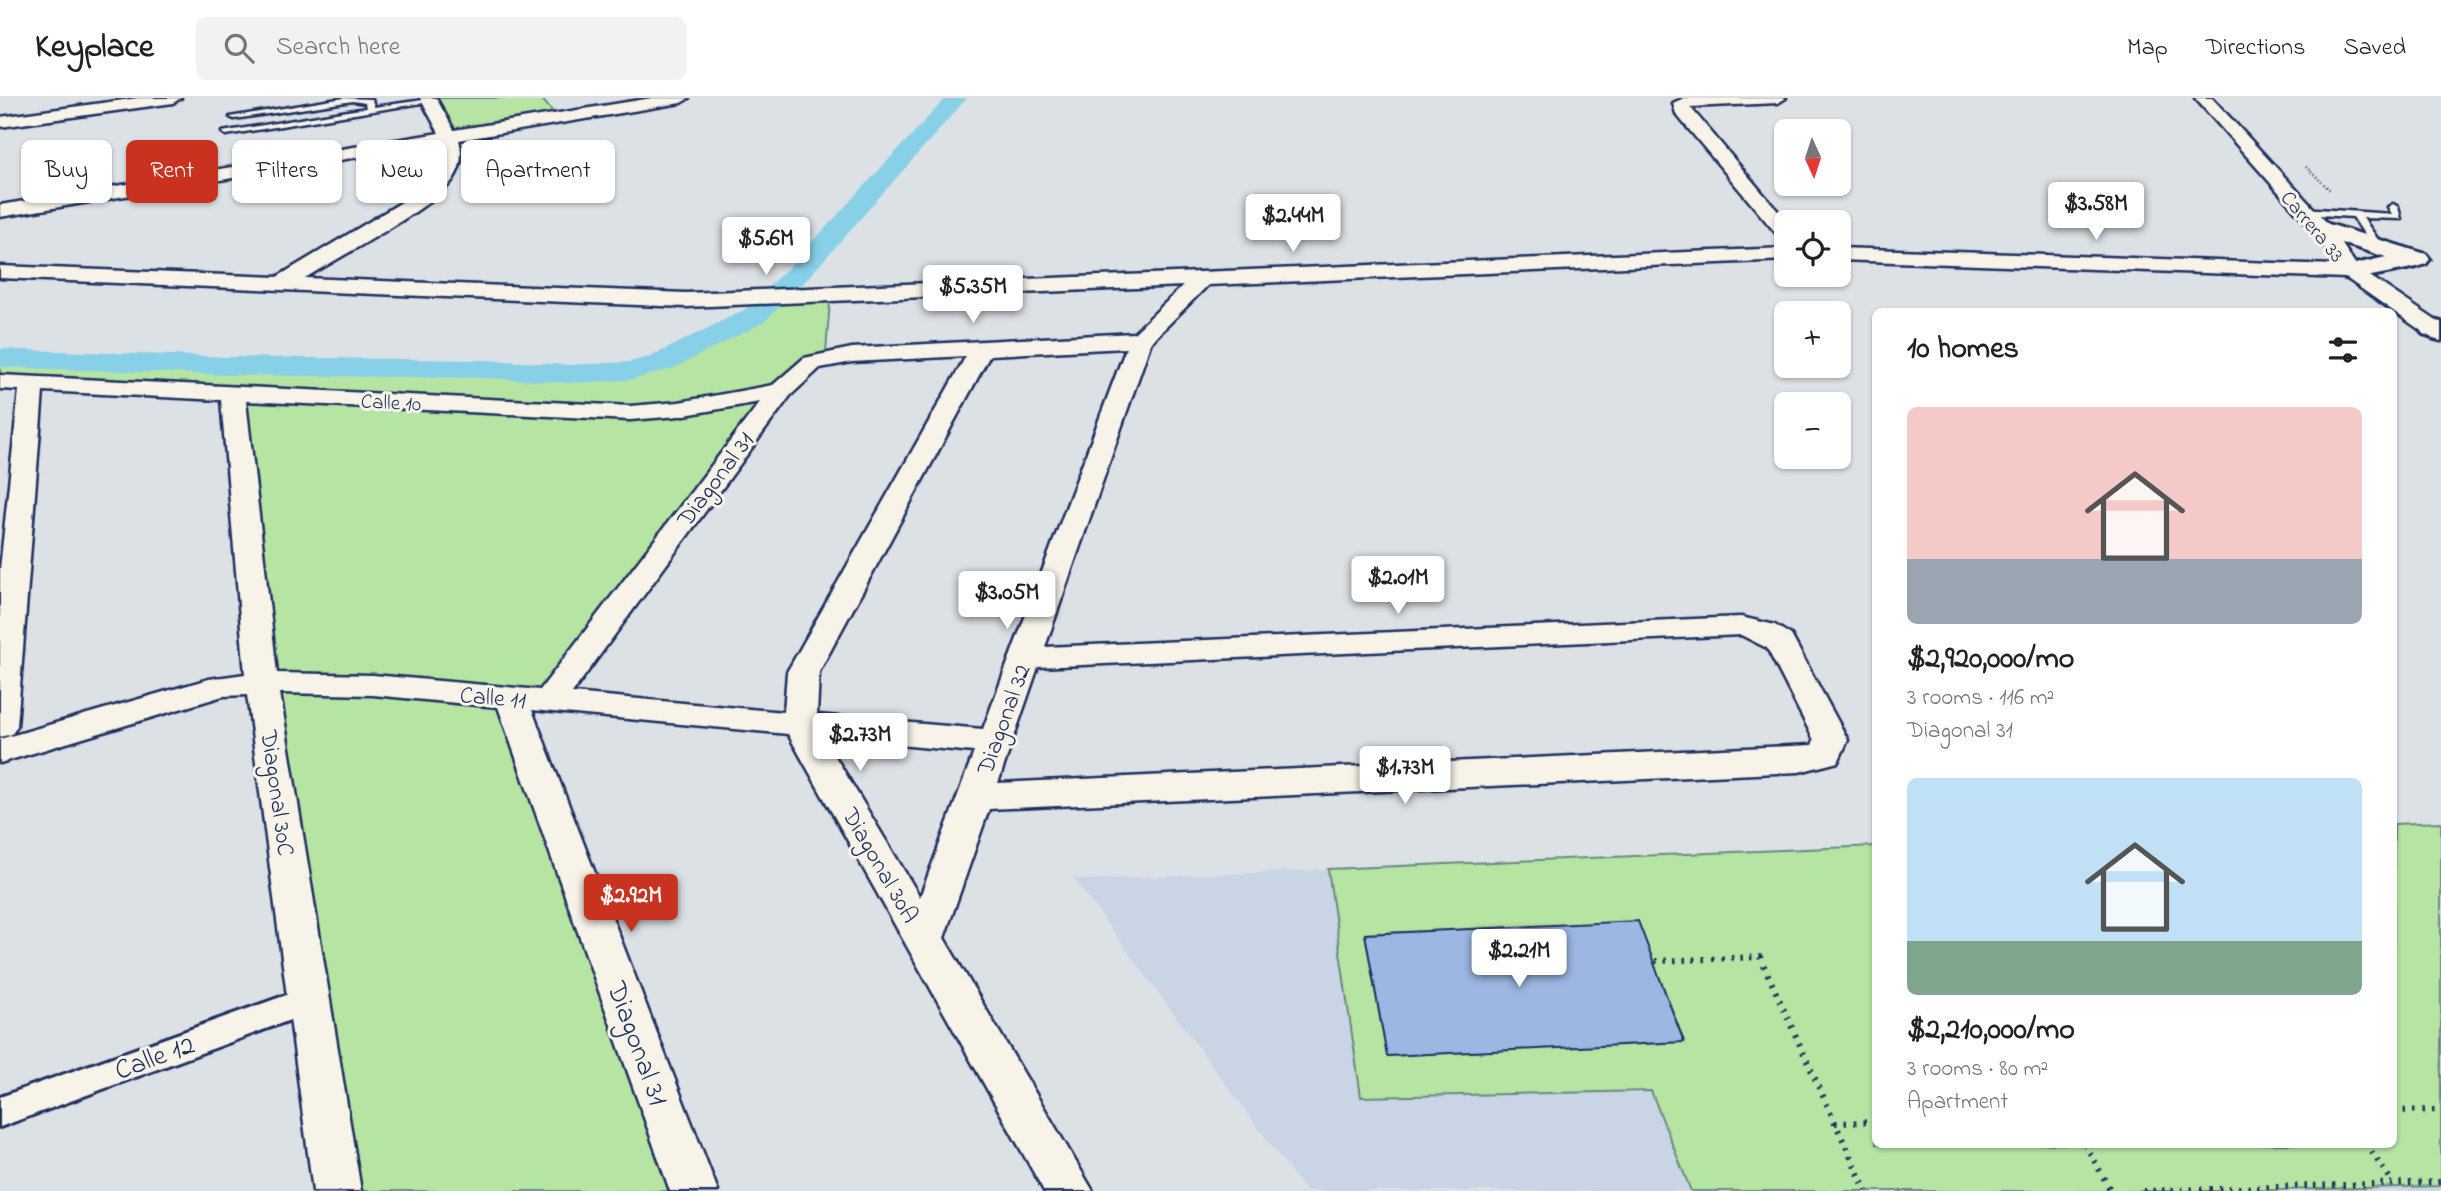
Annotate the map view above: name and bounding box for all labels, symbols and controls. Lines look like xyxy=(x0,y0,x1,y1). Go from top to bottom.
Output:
search box xyxy=(196,17,686,80)
text: Keyplace xyxy=(35,24,154,72)
icon: search xyxy=(220,29,258,67)
text: Search here xyxy=(276,29,400,67)
text: Map xyxy=(2127,31,2168,66)
text: Directions xyxy=(2206,31,2305,66)
text: Saved xyxy=(2343,31,2406,66)
north arrow xyxy=(1774,119,1852,196)
map controls xyxy=(1774,119,1851,469)
chip: Buy xyxy=(21,140,112,203)
chip: Rent xyxy=(126,140,218,203)
chip: Filters xyxy=(232,140,342,203)
chip: New xyxy=(356,140,447,203)
chip: Apartment xyxy=(461,140,615,203)
pin: $3.58M xyxy=(2039,183,2153,242)
street label: Carrera 33 xyxy=(2272,185,2351,270)
text: $3.58M xyxy=(2064,188,2128,221)
pin: $2.44M xyxy=(1236,194,1350,254)
text: $2.44M xyxy=(1262,200,1324,233)
button: locate xyxy=(1774,210,1851,287)
pin: $5.6M xyxy=(717,218,815,277)
text: $5.6M xyxy=(738,223,794,256)
pin: $5.35M xyxy=(916,266,1030,325)
text: $5.35M xyxy=(939,271,1007,304)
button: + xyxy=(1774,301,1851,378)
text: 10 homes xyxy=(1907,328,2019,372)
icon: filters xyxy=(2324,331,2362,369)
street label: Calle 10 xyxy=(360,387,422,421)
button: − xyxy=(1774,392,1851,469)
street label: Diagonal 31 xyxy=(669,426,764,536)
icon: home xyxy=(2072,453,2198,579)
pin: $2.01M xyxy=(1341,556,1455,616)
text: $2.01M xyxy=(1367,562,1429,595)
pin: $3.05M xyxy=(950,572,1064,631)
text: $3.05M xyxy=(974,577,1040,610)
text: $2,920,000/mo xyxy=(1907,638,2074,682)
street label: Diagonal 32 xyxy=(969,660,1041,781)
street label: Calle 11 xyxy=(458,679,528,720)
text: 3 rooms · 116 m² xyxy=(1907,682,2054,715)
pin: $2.73M xyxy=(803,714,917,773)
text: Diagonal 31 xyxy=(1907,715,2013,748)
text: $2.73M xyxy=(829,719,891,752)
street label: Diagonal 30C xyxy=(249,727,302,858)
pin: $1.73M xyxy=(1348,746,1462,806)
text: $1.73M xyxy=(1376,752,1434,785)
street label: Diagonal 30A xyxy=(831,801,926,930)
icon: home xyxy=(2072,824,2198,950)
pin: $2.92M xyxy=(574,874,688,934)
text: $2.92M xyxy=(600,880,662,913)
pin: $2.21M xyxy=(1462,930,1576,989)
text: $2.21M xyxy=(1488,935,1550,968)
street label: Diagonal 31 xyxy=(594,976,677,1112)
text: $2,210,000/mo xyxy=(1907,1009,2075,1053)
street label: Calle 12 xyxy=(110,1026,201,1093)
text: 3 rooms · 80 m² xyxy=(1907,1053,2048,1086)
text: Apartment xyxy=(1907,1086,2008,1119)

